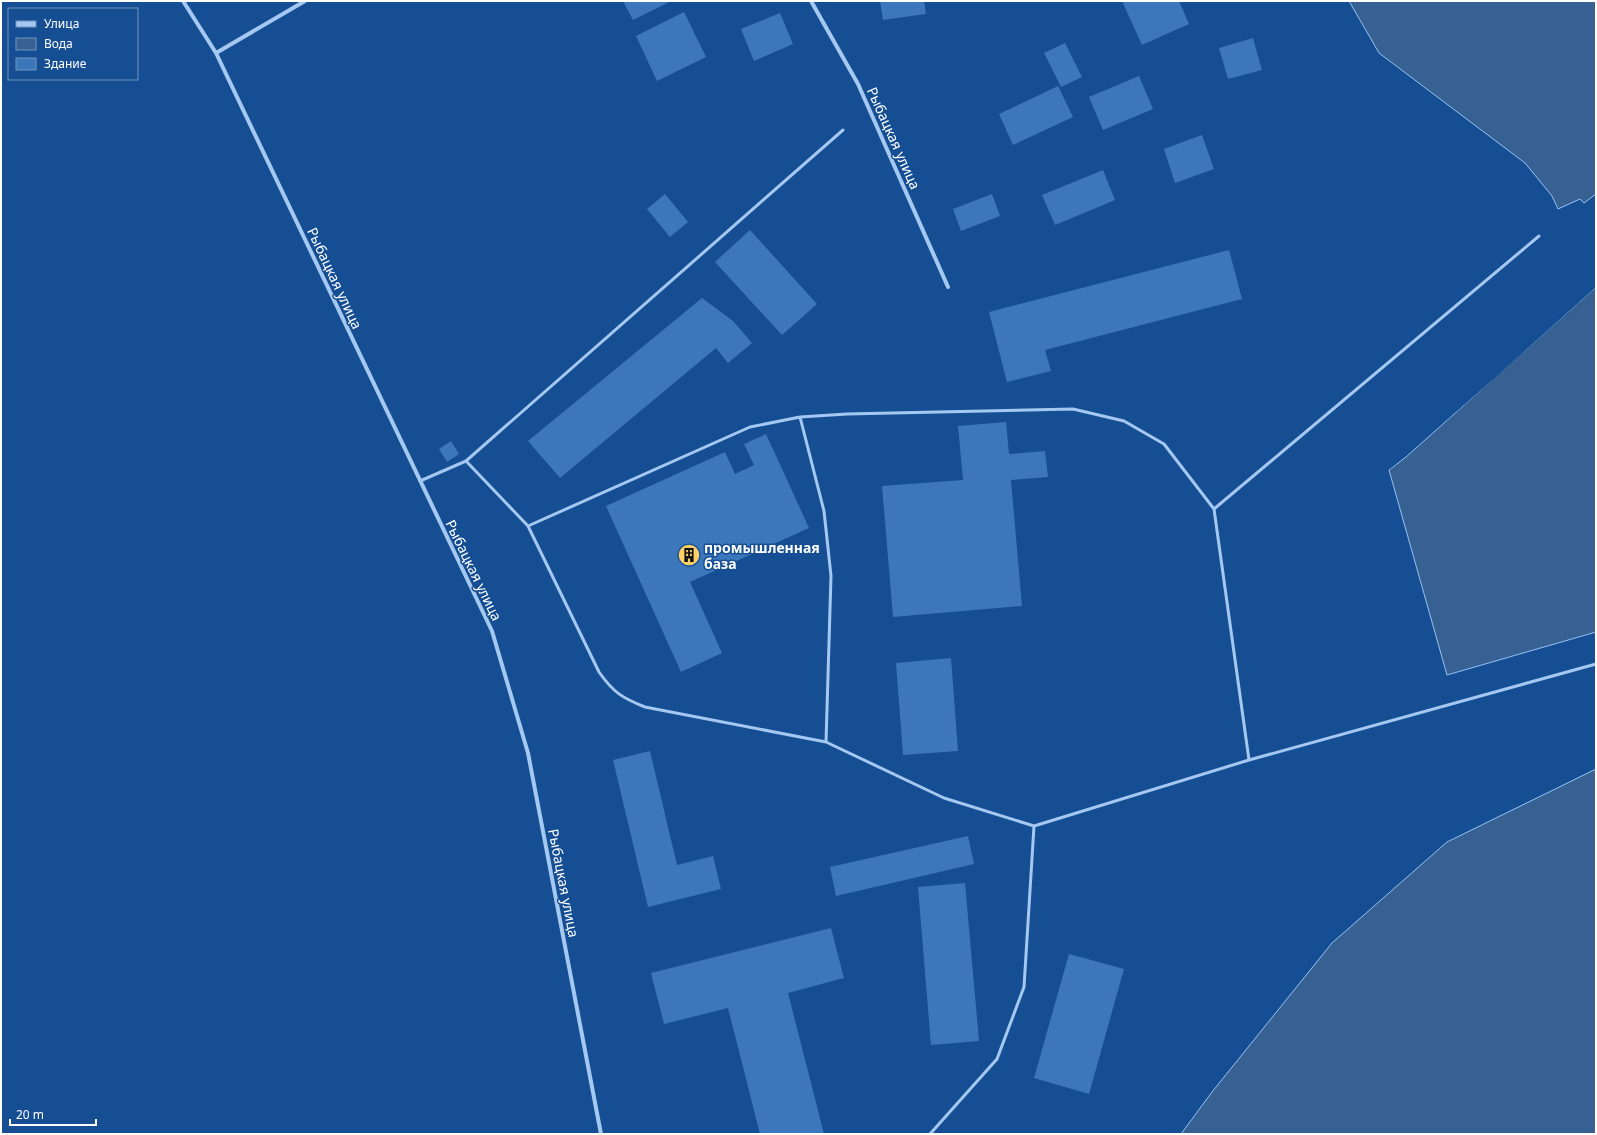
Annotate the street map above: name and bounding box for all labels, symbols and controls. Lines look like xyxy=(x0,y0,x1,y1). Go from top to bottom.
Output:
legend xyxy=(8,8,138,80)
text: Улица xyxy=(44,15,79,32)
text: Вода xyxy=(44,35,73,52)
text: Здание xyxy=(44,55,87,72)
street label: Рыбацкая улица xyxy=(863,84,925,192)
street label: Рыбацкая улица xyxy=(303,224,367,332)
street label: Рыбацкая улица xyxy=(441,516,507,624)
place label: промышленная база xyxy=(704,538,820,573)
building icon: промышленная база xyxy=(676,542,702,568)
street label: Рыбацкая улица xyxy=(544,827,584,939)
scale bar xyxy=(10,1101,96,1127)
text: 20 m xyxy=(16,1106,44,1123)

